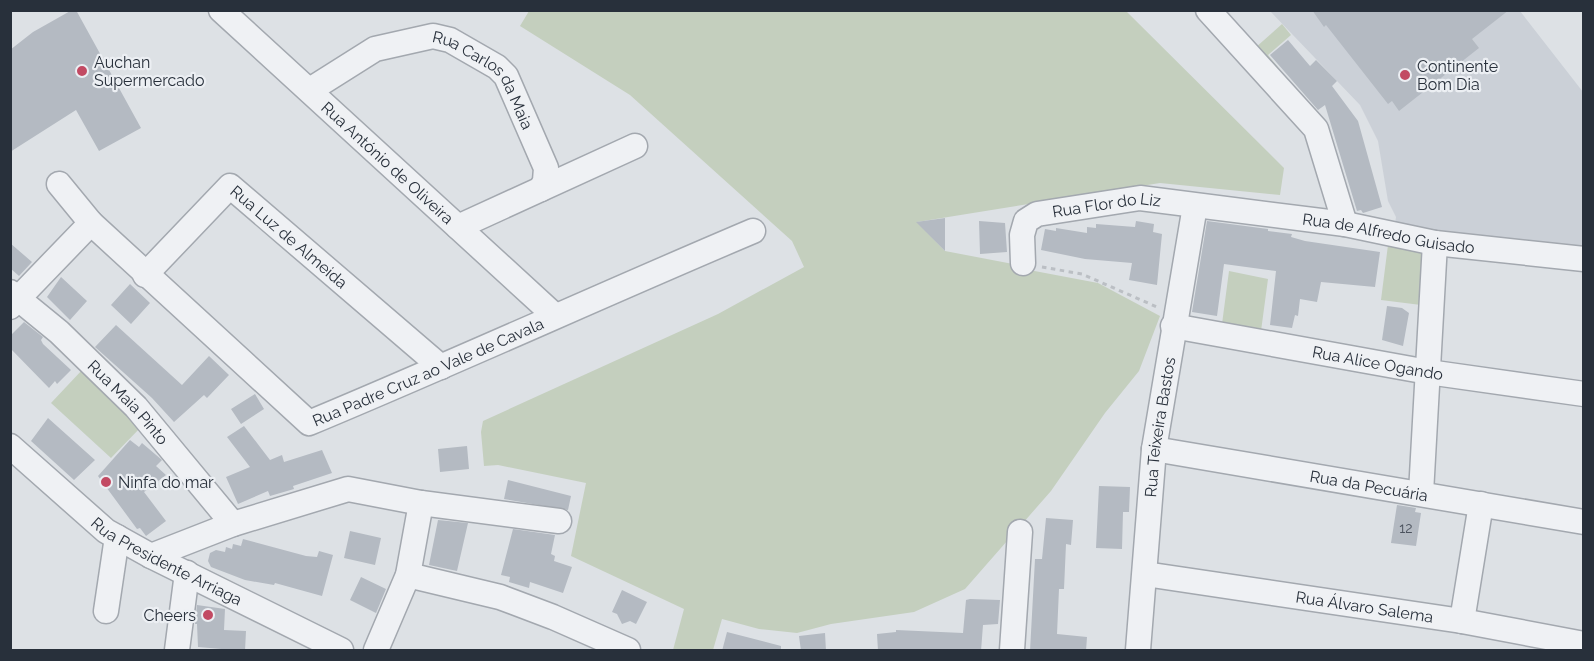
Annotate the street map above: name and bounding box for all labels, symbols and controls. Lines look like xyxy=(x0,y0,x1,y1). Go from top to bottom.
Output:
street label: Rua Carlos da Maia xyxy=(431,27,537,132)
place label: Auchan Supermercado xyxy=(94,53,205,90)
place label: Continente Bom Dia xyxy=(1417,57,1498,94)
marker: Auchan Supermercado xyxy=(75,64,89,78)
marker: Continente Bom Dia xyxy=(1398,68,1412,82)
street label: Rua António de Oliveira xyxy=(317,98,457,228)
street label: Rua Luz de Almeida xyxy=(227,182,351,292)
street label: Rua Flor do Liz xyxy=(1051,189,1162,221)
street label: Rua de Alfredo Guisado xyxy=(1301,210,1476,257)
street label: Rua Padre Cruz ao Vale de Cavala xyxy=(310,314,547,430)
street label: Rua Alice Ogando xyxy=(1311,342,1444,384)
street label: Rua Teixeira Bastos xyxy=(1141,355,1179,498)
street label: Rua Maia Pinto xyxy=(84,356,172,449)
street label: Rua da Pecuária xyxy=(1308,467,1429,505)
place label: Ninfa do mar xyxy=(118,473,214,492)
marker: Ninfa do mar xyxy=(99,475,113,489)
street label: Rua Presidente Arriaga xyxy=(87,513,245,610)
house number: 12 xyxy=(1399,520,1413,536)
street label: Rua Álvaro Salema xyxy=(1294,587,1435,627)
place label: Cheers xyxy=(144,606,196,625)
marker: Cheers xyxy=(201,608,215,622)

